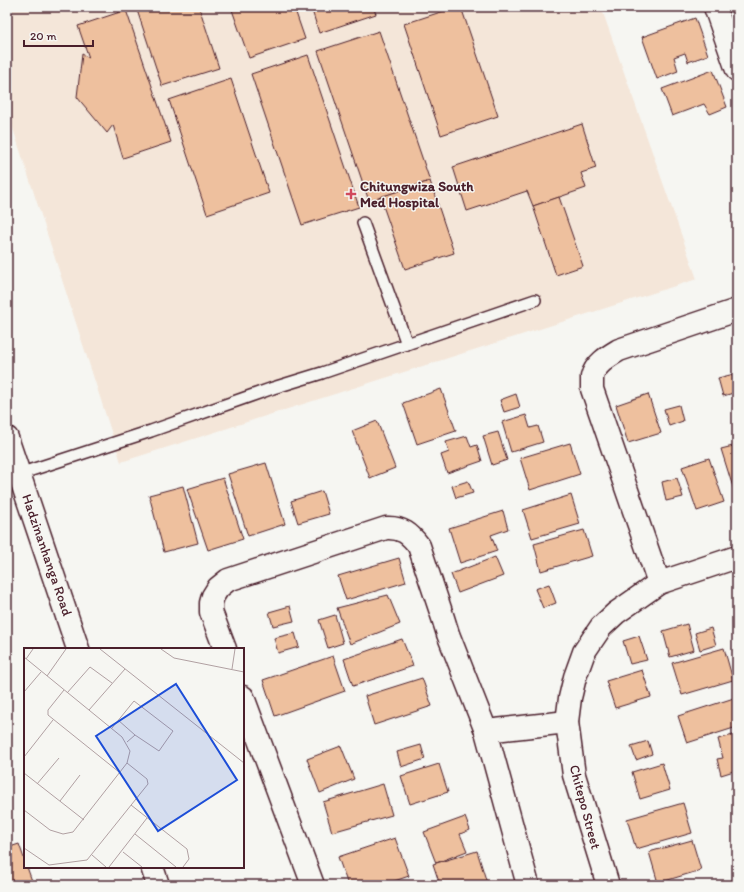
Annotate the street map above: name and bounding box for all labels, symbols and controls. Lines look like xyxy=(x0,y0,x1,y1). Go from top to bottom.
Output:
scale bar xyxy=(24,22,93,48)
text: 20 m xyxy=(30,29,57,43)
place label: Chitungwiza South Med Hospital xyxy=(360,178,474,211)
marker: Chitungwiza South Med Hospital xyxy=(345,188,357,200)
street label: Hadzinanhanga Road xyxy=(18,492,76,619)
inset map xyxy=(24,648,244,868)
street label: Chitepo Street xyxy=(566,763,604,851)

